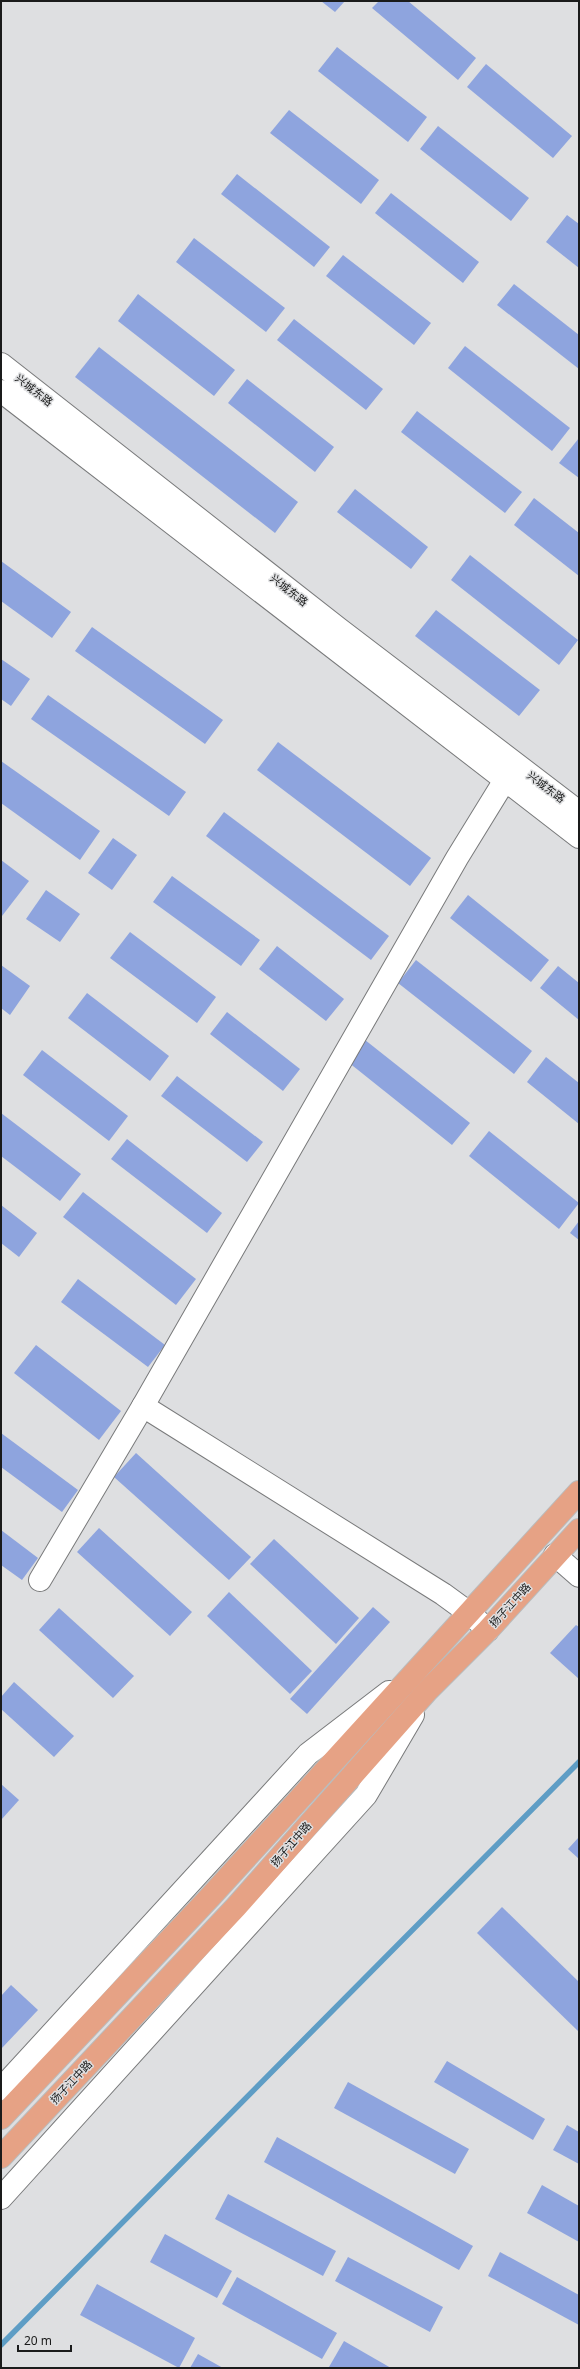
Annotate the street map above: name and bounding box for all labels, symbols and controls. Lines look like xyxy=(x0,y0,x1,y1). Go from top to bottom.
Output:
street label: 兴城东路 xyxy=(12,370,56,409)
street label: 兴城东路 xyxy=(267,570,311,609)
street label: 兴城东路 xyxy=(524,767,568,806)
street label: 扬子江中路 xyxy=(486,1579,534,1630)
street label: 扬子江中路 xyxy=(267,1818,314,1869)
street label: 扬子江中路 xyxy=(46,2056,95,2107)
scale bar xyxy=(18,2327,71,2353)
text: 20 m xyxy=(24,2332,52,2349)

